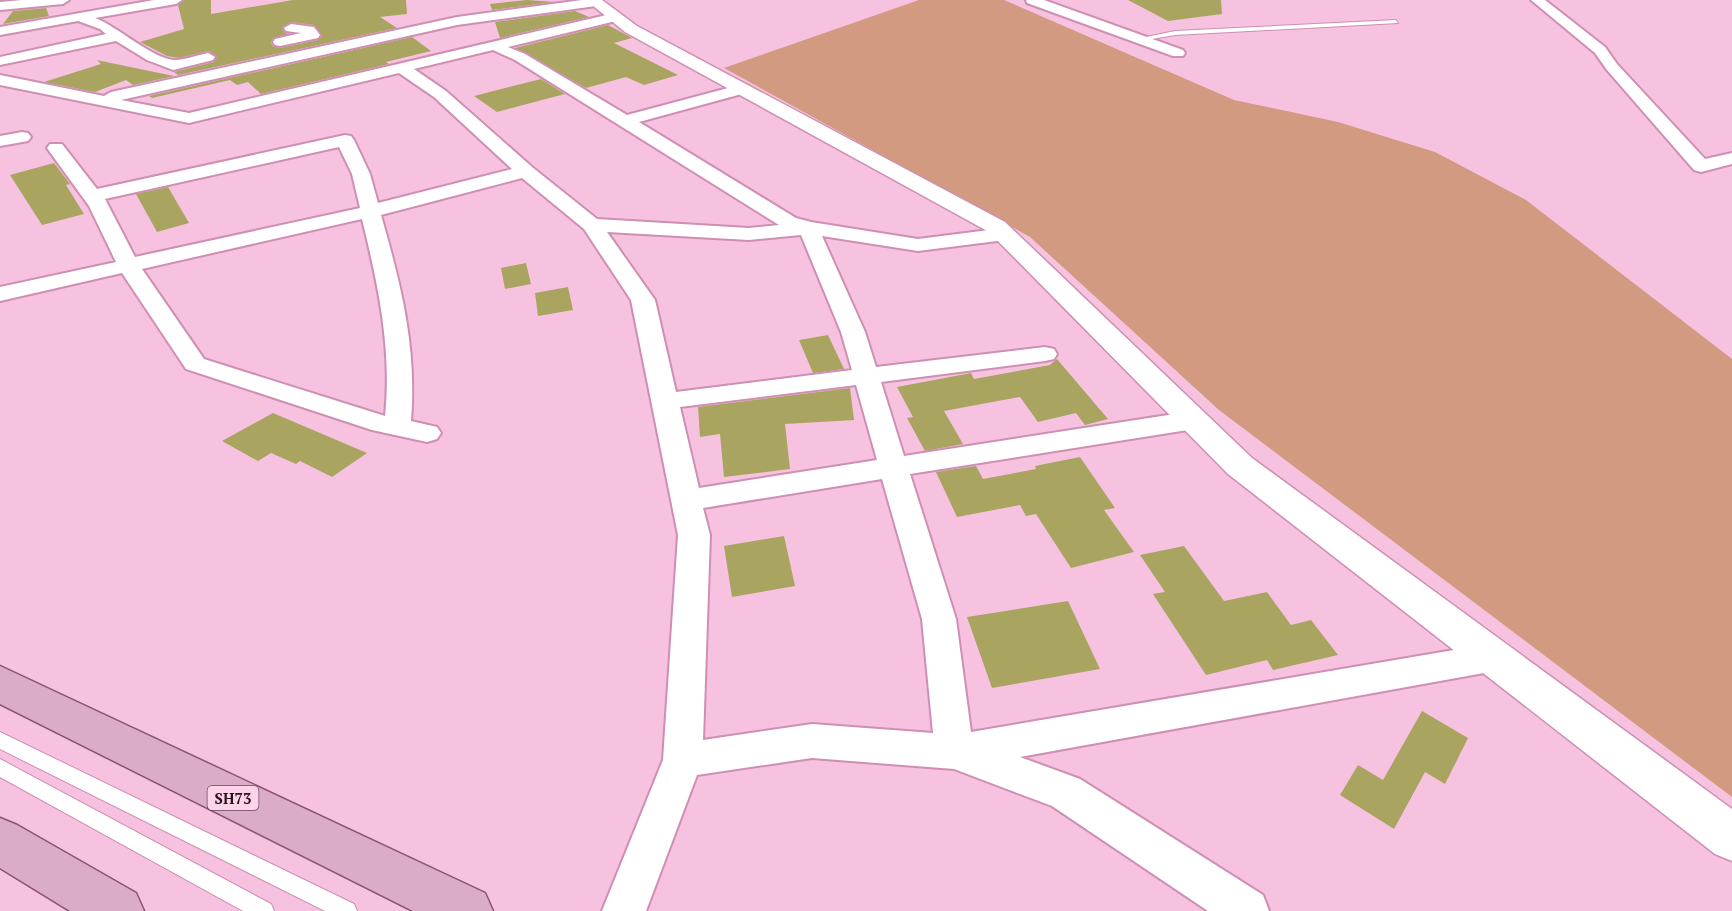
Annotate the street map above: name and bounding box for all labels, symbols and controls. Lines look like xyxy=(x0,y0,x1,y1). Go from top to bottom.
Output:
road number: SH73 xyxy=(208,786,258,810)

